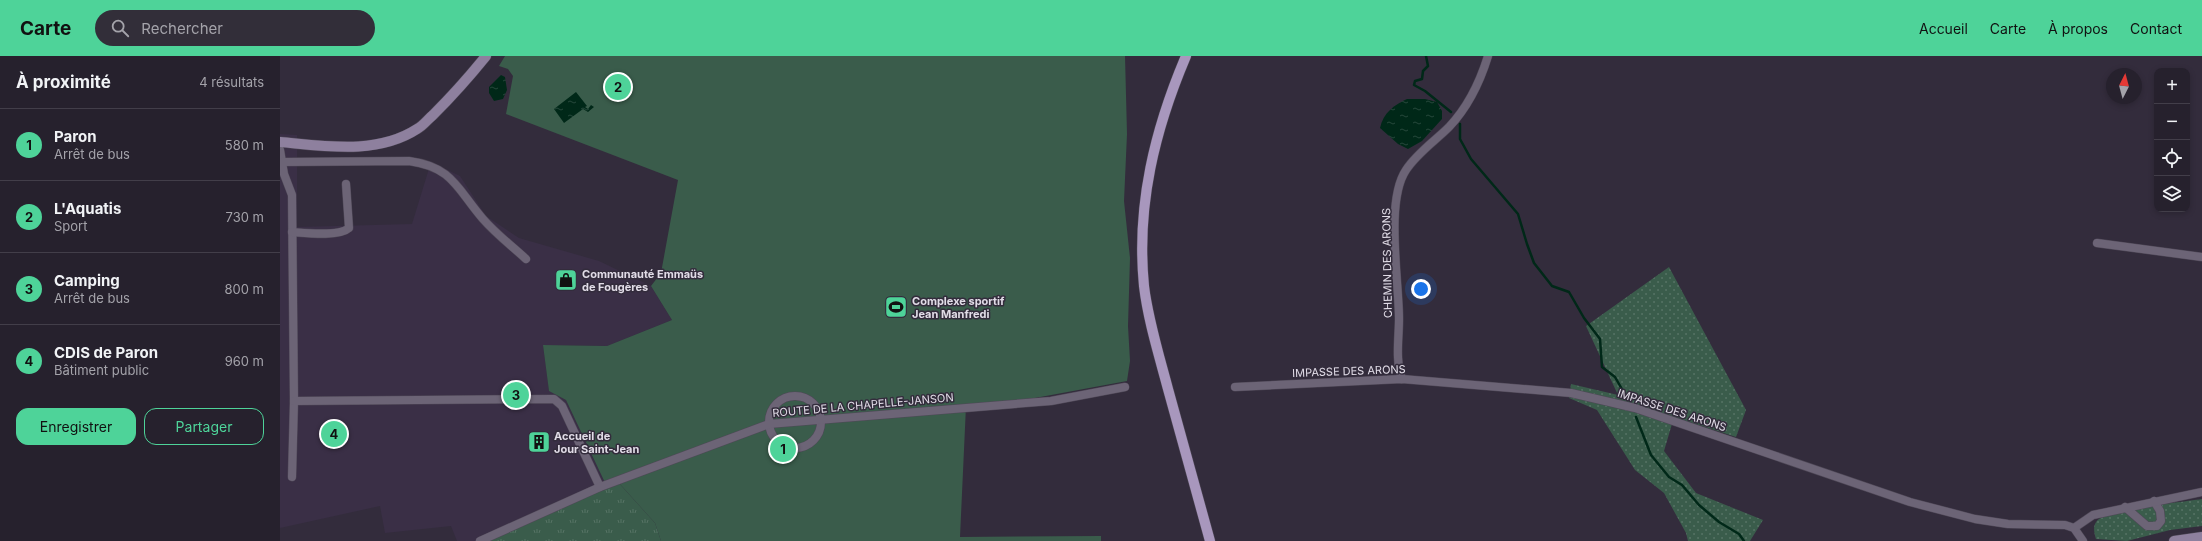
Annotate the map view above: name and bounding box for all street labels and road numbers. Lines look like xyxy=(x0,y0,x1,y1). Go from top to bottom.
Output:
street label: CHEMIN DES ARONS xyxy=(1379,208,1395,318)
street label: IMPASSE DES ARONS xyxy=(1292,362,1406,380)
street label: IMPASSE DES ARONS xyxy=(1616,386,1728,434)
street label: ROUTE DE LA CHAPELLE-JANSON xyxy=(772,390,954,420)

